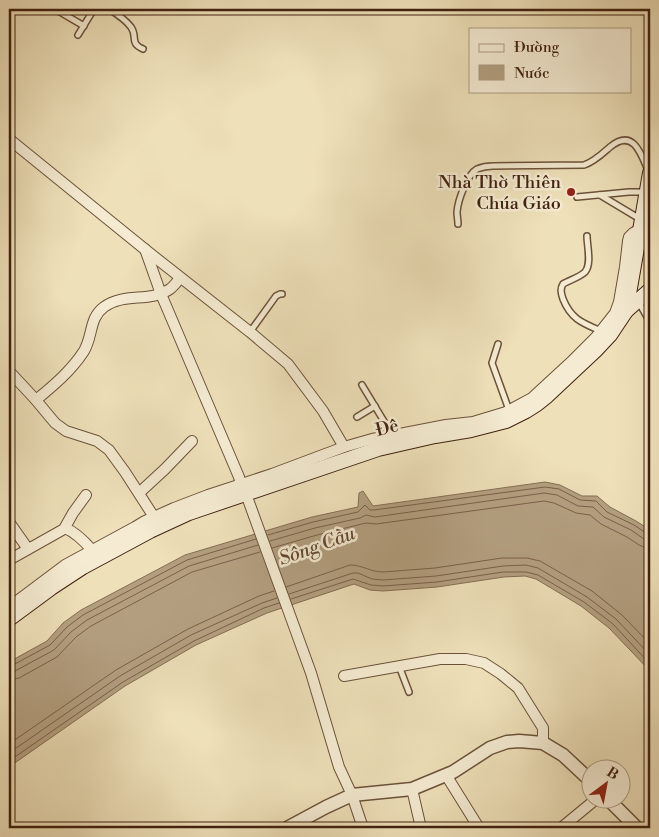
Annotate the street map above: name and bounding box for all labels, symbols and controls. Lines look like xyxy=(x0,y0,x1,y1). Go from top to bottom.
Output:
legend xyxy=(469,28,632,92)
text: Đường xyxy=(514,38,560,57)
text: Nước xyxy=(514,64,550,83)
place label: Nhà Thờ Thiên Chúa Giáo xyxy=(438,171,561,215)
marker: Nhà Thờ Thiên Chúa Giáo xyxy=(565,186,577,198)
street label: Đê xyxy=(373,414,401,442)
water label: Sông Cầu xyxy=(275,521,359,571)
north arrow xyxy=(582,760,632,810)
text: B xyxy=(603,763,622,784)

